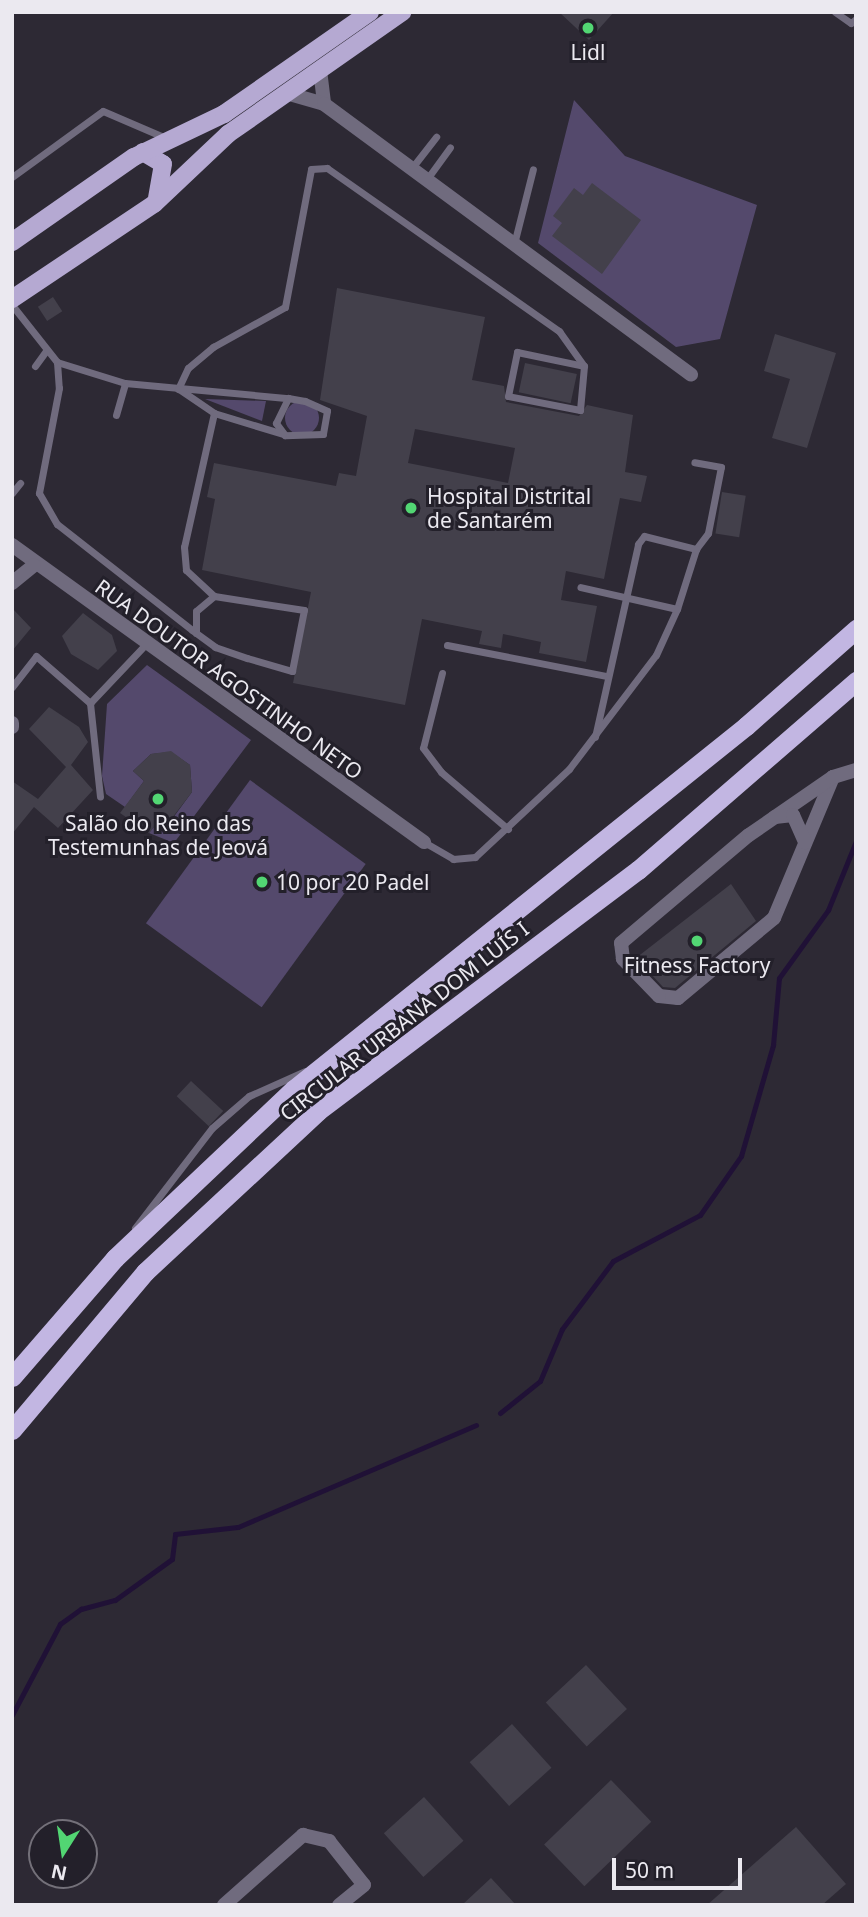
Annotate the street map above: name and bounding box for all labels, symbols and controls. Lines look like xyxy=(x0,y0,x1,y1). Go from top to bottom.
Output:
marker: Lidl xyxy=(580,20,596,36)
place label: Lidl xyxy=(571,39,605,65)
place label: Hospital Distrital de Santarém xyxy=(427,483,591,533)
marker: Hospital Distrital de Santarém xyxy=(401,498,421,518)
street label: RUA DOUTOR AGOSTINHO NETO xyxy=(91,574,367,784)
marker: Salão do Reino das Testemunhas de Jeová xyxy=(150,791,166,807)
place label: Salão do Reino das Testemunhas de Jeová xyxy=(48,810,268,860)
place label: 10 por 20 Padel xyxy=(276,869,429,895)
marker: 10 por 20 Padel xyxy=(254,874,270,890)
street label: CIRCULAR URBANA DOM LUÍS I xyxy=(275,916,533,1126)
marker: Fitness Factory xyxy=(689,933,705,949)
place label: Fitness Factory xyxy=(624,952,770,978)
north arrow xyxy=(28,1819,98,1889)
scale bar xyxy=(616,1843,746,1887)
text: 50 m xyxy=(625,1856,674,1884)
text: N xyxy=(49,1858,69,1887)

